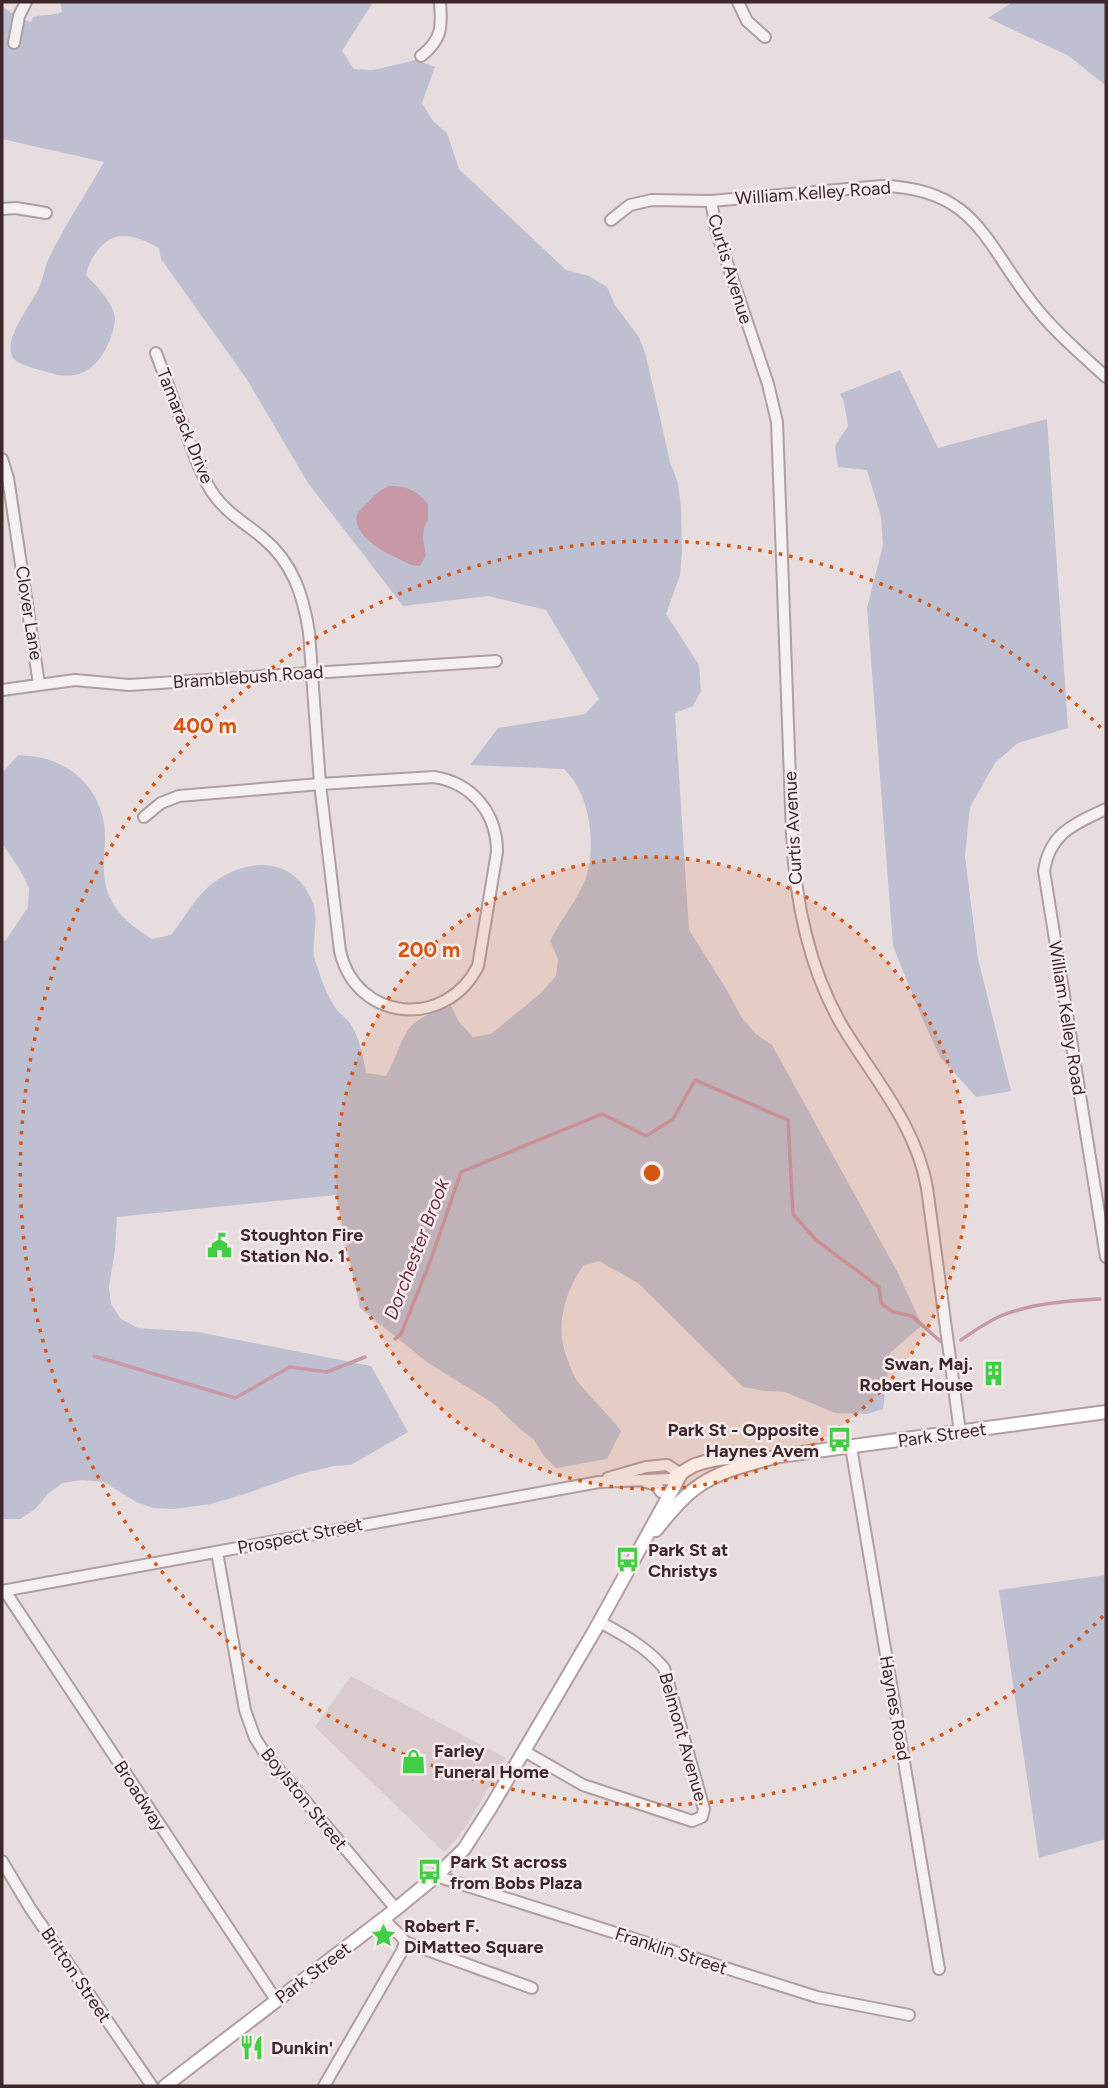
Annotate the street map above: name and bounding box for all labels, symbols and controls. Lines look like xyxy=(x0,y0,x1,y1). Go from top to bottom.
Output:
street label: William Kelley Road xyxy=(734,177,892,209)
street label: Curtis Avenue xyxy=(703,211,757,327)
street label: Tamarack Drive xyxy=(152,365,218,487)
street label: Clover Lane xyxy=(11,564,47,662)
street label: Bramblebush Road xyxy=(172,661,324,693)
text: 400 m xyxy=(173,713,237,738)
street label: Curtis Avenue xyxy=(779,770,807,885)
text: 200 m xyxy=(398,937,460,962)
street label: William Kelley Road xyxy=(1044,939,1090,1097)
centre of rings xyxy=(640,1161,664,1185)
water label: Dorchester Brook xyxy=(379,1175,454,1323)
place label: Stoughton Fire Station No. 1 xyxy=(240,1224,363,1267)
public building icon: Stoughton Fire Station No. 1 xyxy=(206,1231,234,1259)
place label: Swan, Maj. Robert House xyxy=(859,1353,973,1396)
building icon: Swan, Maj. Robert House xyxy=(979,1360,1007,1388)
street label: Park Street xyxy=(896,1418,988,1452)
place label: Park St - Opposite Haynes Avem xyxy=(667,1419,819,1462)
bus stop icon: Park St - Opposite Haynes Avem xyxy=(825,1426,853,1454)
street label: Prospect Street xyxy=(236,1513,365,1559)
place label: Park St at Christys xyxy=(648,1539,728,1582)
bus stop icon: Park St at Christys xyxy=(614,1546,642,1574)
street label: Haynes Road xyxy=(875,1654,915,1762)
street label: Belmont Avenue xyxy=(654,1670,712,1804)
place label: Farley Funeral Home xyxy=(434,1740,549,1783)
street label: Boylston Street xyxy=(256,1743,352,1855)
shop icon: Farley Funeral Home xyxy=(400,1747,428,1775)
street label: Broadway xyxy=(109,1757,171,1836)
place label: Park St across from Bobs Plaza xyxy=(450,1851,582,1894)
bus stop icon: Park St across from Bobs Plaza xyxy=(416,1858,444,1886)
place label: Robert F. DiMatteo Square xyxy=(404,1915,544,1958)
place icon: Robert F. DiMatteo Square xyxy=(370,1922,398,1950)
street label: Britton Street xyxy=(36,1923,116,2027)
street label: Franklin Street xyxy=(612,1923,730,1980)
street label: Park Street xyxy=(271,1937,355,2009)
restaurant icon: Dunkin' xyxy=(237,2034,265,2062)
place label: Dunkin' xyxy=(271,2037,333,2059)

